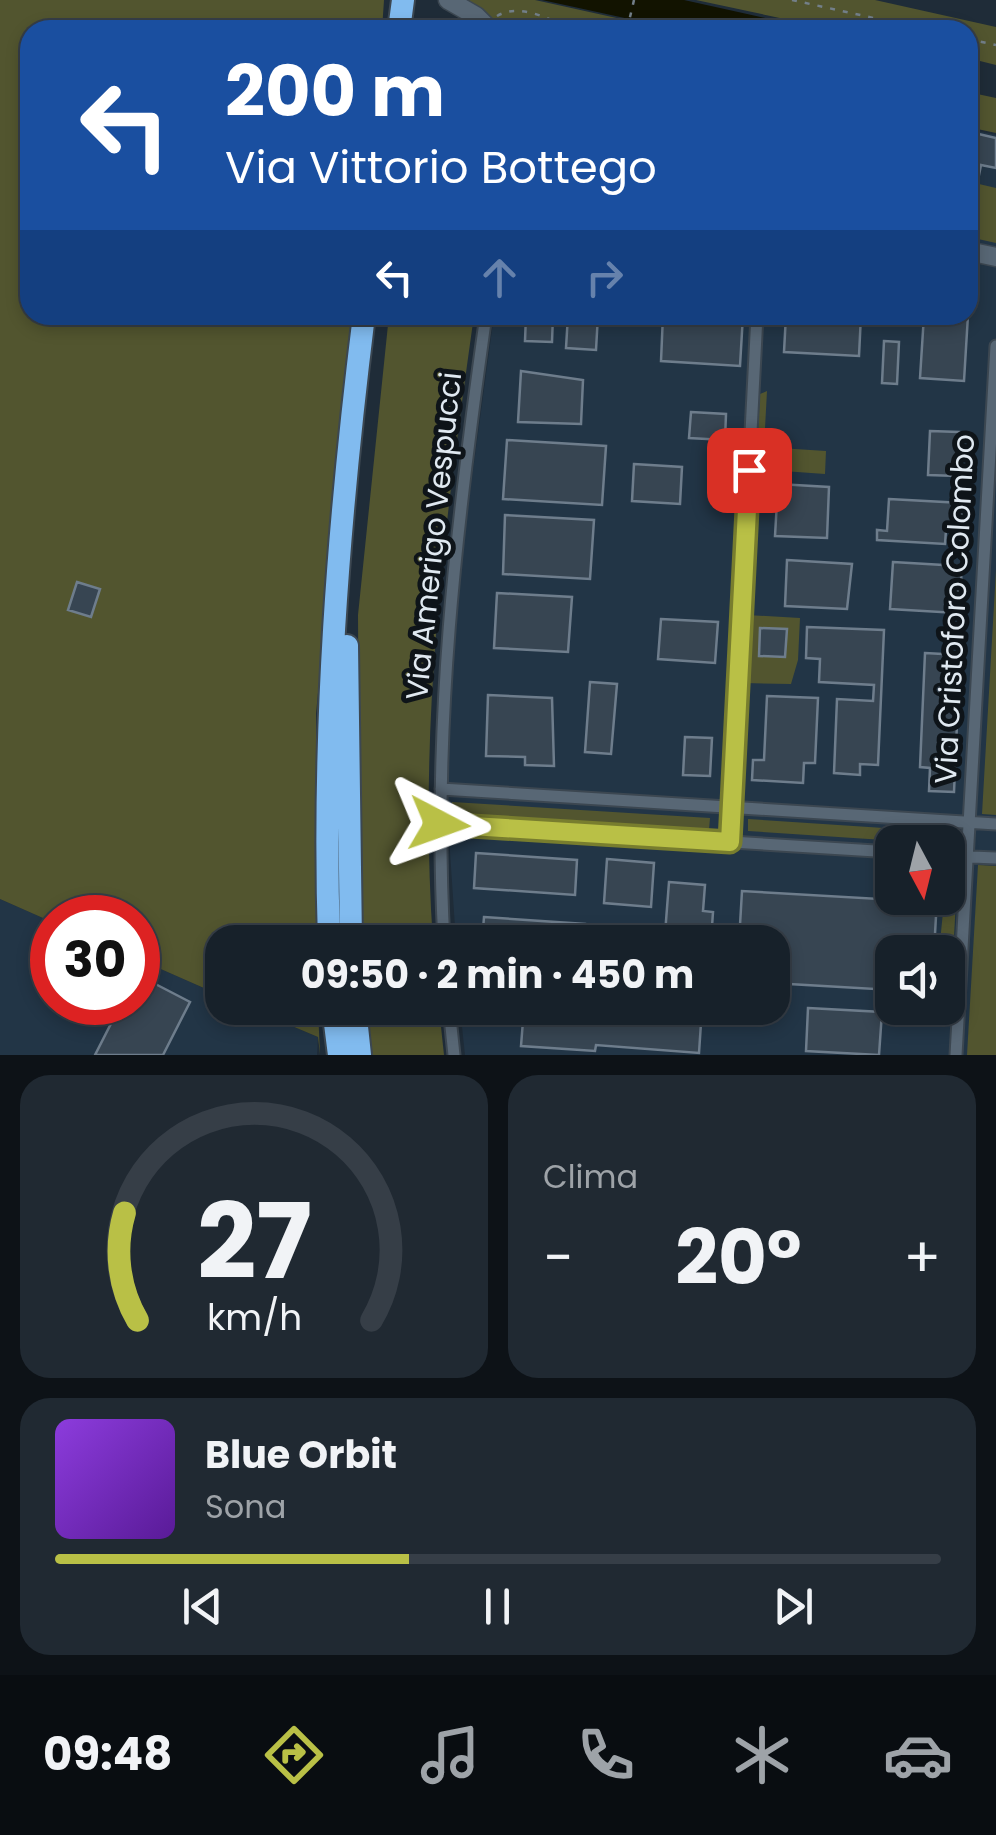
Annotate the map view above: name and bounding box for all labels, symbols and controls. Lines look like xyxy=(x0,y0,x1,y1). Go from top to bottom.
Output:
text: 200 m xyxy=(225,42,445,141)
icon: left xyxy=(60,60,190,190)
text: Via Vittorio Bottego xyxy=(225,136,657,199)
icon: left xyxy=(367,250,422,305)
icon: ahead xyxy=(472,250,527,305)
icon: right xyxy=(577,250,632,305)
street label: Via Amerigo Vespucci xyxy=(395,370,472,702)
pin xyxy=(707,428,792,513)
street label: Via Cristoforo Colombo xyxy=(924,433,985,785)
icon: arrive xyxy=(722,443,777,498)
position arrow xyxy=(387,772,491,876)
north arrow xyxy=(875,825,965,915)
map controls xyxy=(875,825,965,1025)
speed limit sign: 30 xyxy=(30,895,160,1025)
button: sound xyxy=(875,935,965,1025)
text: 09:50 · 2 min · 450 m xyxy=(301,948,694,1001)
text: Clima xyxy=(543,1154,638,1199)
text: 27 xyxy=(196,1169,312,1314)
text: 20° xyxy=(675,1205,802,1310)
text: − xyxy=(543,1219,573,1296)
text: + xyxy=(903,1219,941,1296)
text: km/h xyxy=(206,1292,302,1343)
text: Blue Orbit xyxy=(205,1428,397,1481)
text: Sona xyxy=(205,1484,286,1529)
icon: previous xyxy=(175,1579,230,1634)
icon: pause xyxy=(470,1579,525,1634)
icon: next xyxy=(766,1579,821,1634)
icon: directions xyxy=(259,1720,329,1790)
icon: music xyxy=(415,1720,485,1790)
icon: phone xyxy=(571,1720,641,1790)
icon: climate xyxy=(727,1720,797,1790)
icon: car xyxy=(883,1720,953,1790)
text: 09:48 xyxy=(43,1723,172,1786)

